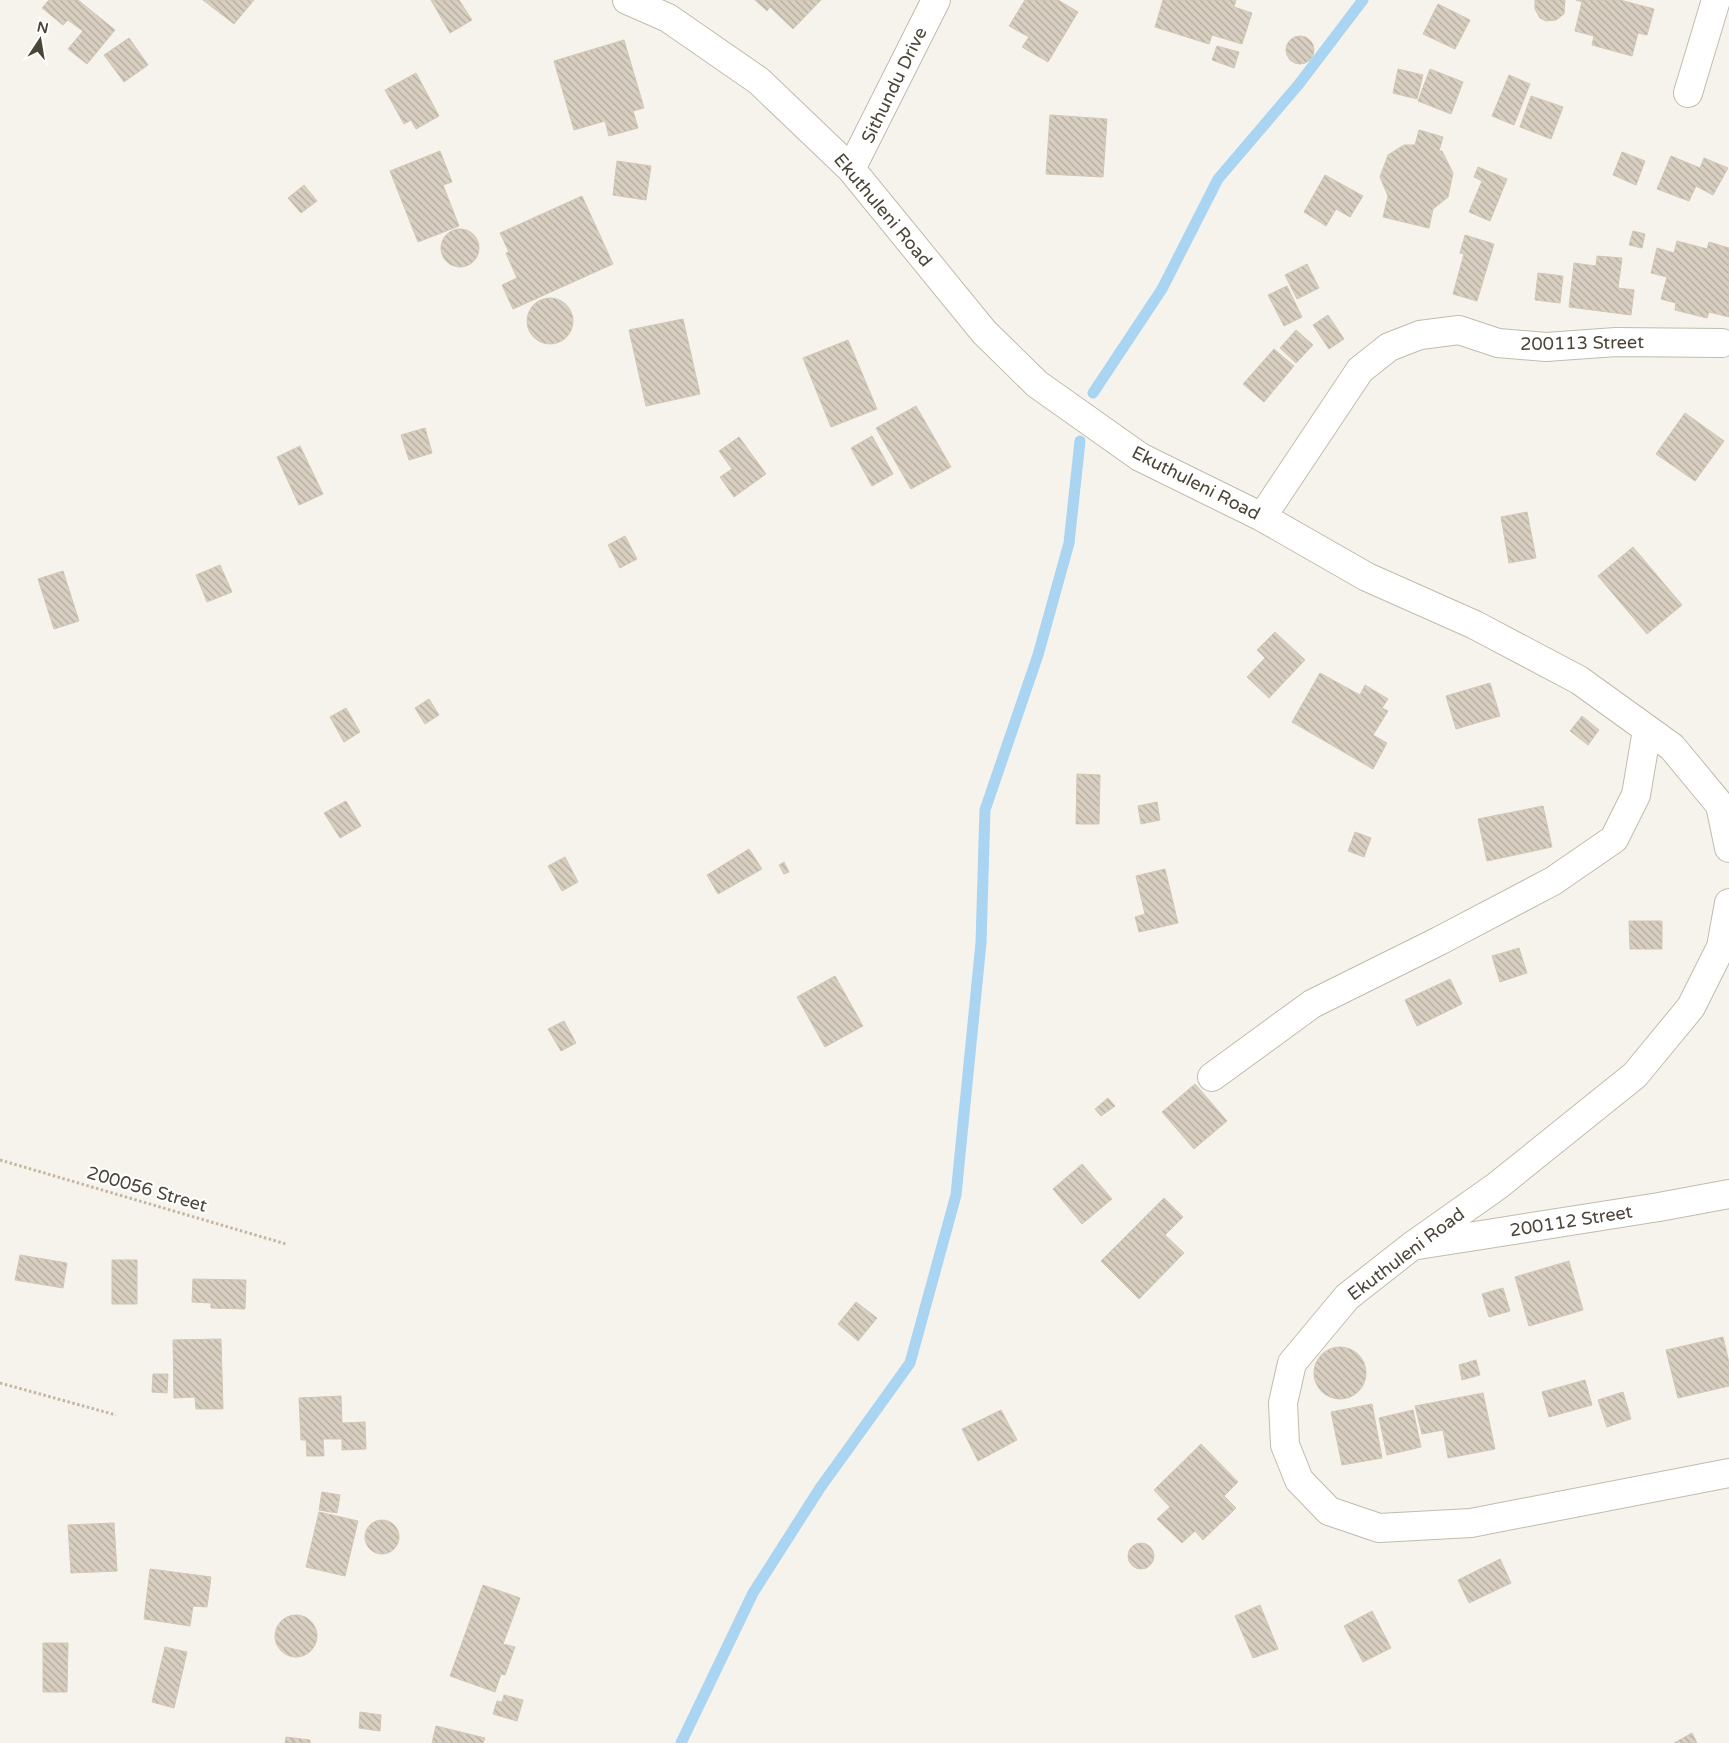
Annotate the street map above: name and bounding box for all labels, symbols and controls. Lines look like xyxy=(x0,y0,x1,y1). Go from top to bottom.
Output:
north arrow xyxy=(15,15,65,65)
text: N xyxy=(35,18,50,37)
street label: Sithundu Drive xyxy=(856,23,932,147)
street label: Ekuthuleni Road xyxy=(829,149,937,271)
street label: 200113 Street xyxy=(1520,331,1644,355)
street label: Ekuthuleni Road xyxy=(1128,441,1264,525)
street label: 200056 Street xyxy=(84,1161,210,1217)
street label: 200112 Street xyxy=(1508,1200,1634,1242)
street label: Ekuthuleni Road xyxy=(1343,1203,1469,1305)

